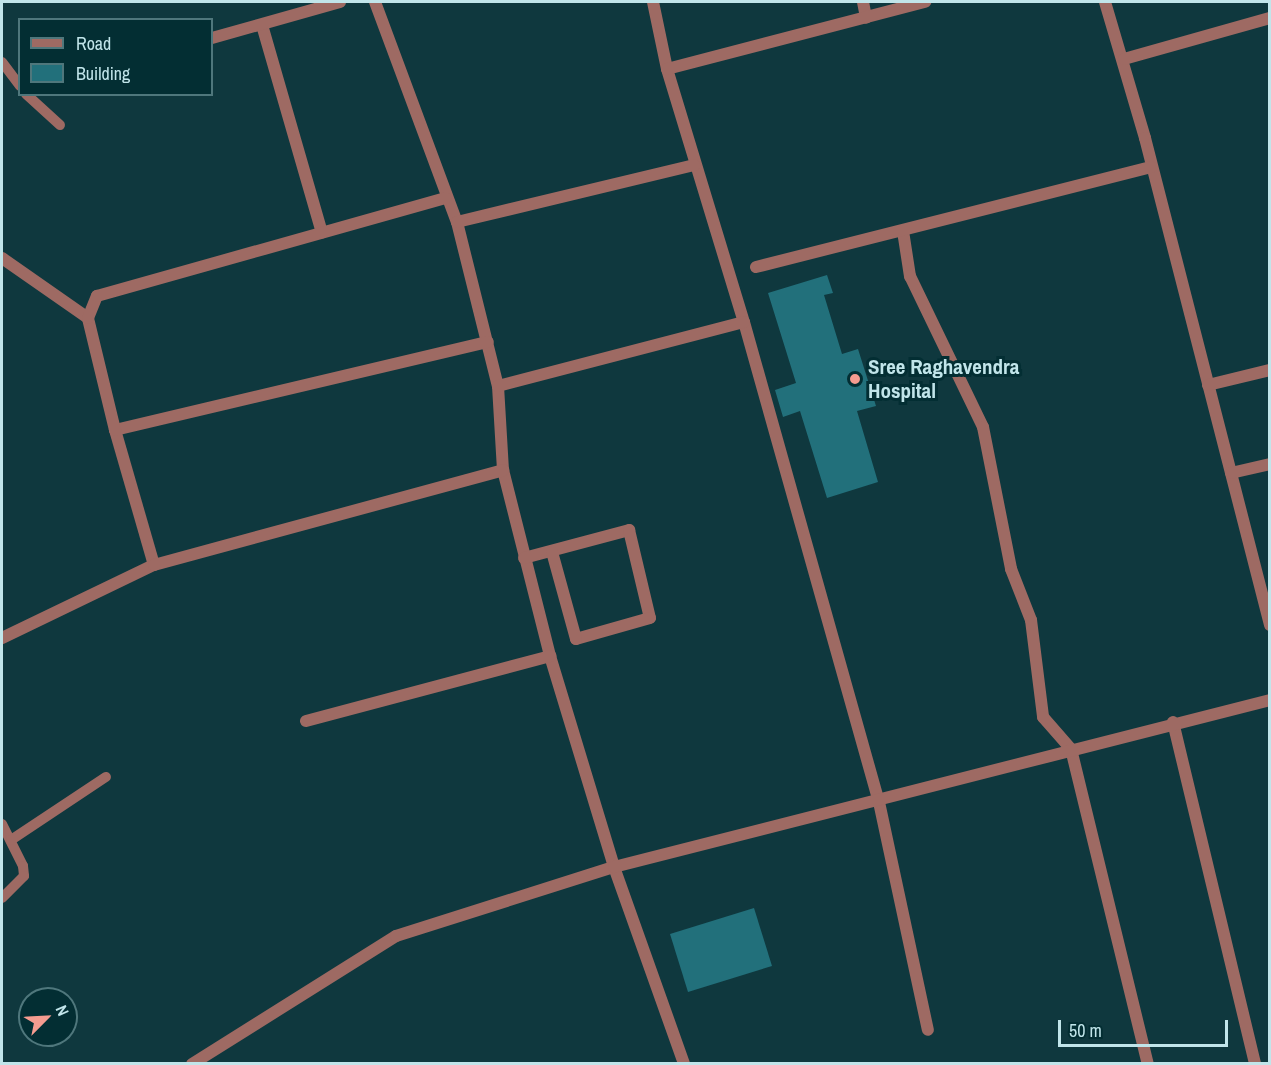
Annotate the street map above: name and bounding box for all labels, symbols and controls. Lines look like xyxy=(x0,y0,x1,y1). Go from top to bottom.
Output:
legend xyxy=(18,18,213,96)
text: Road xyxy=(76,31,111,56)
text: Building xyxy=(76,61,130,86)
place label: Sree Raghavendra Hospital xyxy=(868,354,1019,404)
marker: Sree Raghavendra Hospital xyxy=(846,370,864,388)
north arrow xyxy=(18,987,78,1047)
text: N xyxy=(51,1002,75,1019)
scale bar xyxy=(1061,1008,1230,1046)
text: 50 m xyxy=(1069,1018,1102,1043)

